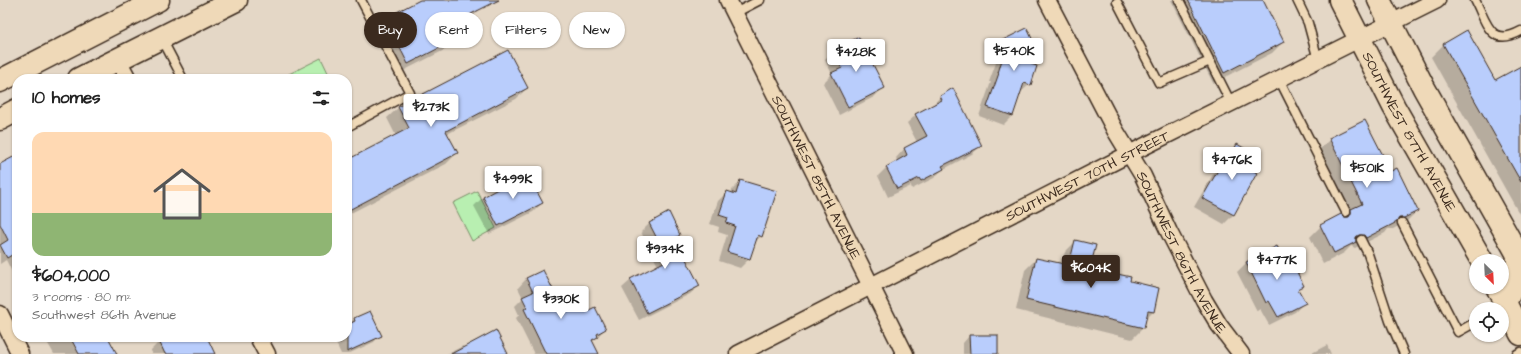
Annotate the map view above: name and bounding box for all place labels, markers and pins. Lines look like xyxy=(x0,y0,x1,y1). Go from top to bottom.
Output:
pin: $540K xyxy=(986,38,1042,72)
pin: $428K xyxy=(828,39,884,73)
pin: $273K xyxy=(403,94,459,128)
pin: $476K xyxy=(1204,147,1260,181)
pin: $501K xyxy=(1339,155,1395,189)
pin: $499K xyxy=(485,166,541,200)
pin: $934K xyxy=(637,236,693,270)
pin: $477K xyxy=(1249,247,1305,281)
pin: $604K xyxy=(1063,255,1119,289)
pin: $330K xyxy=(533,286,589,320)

